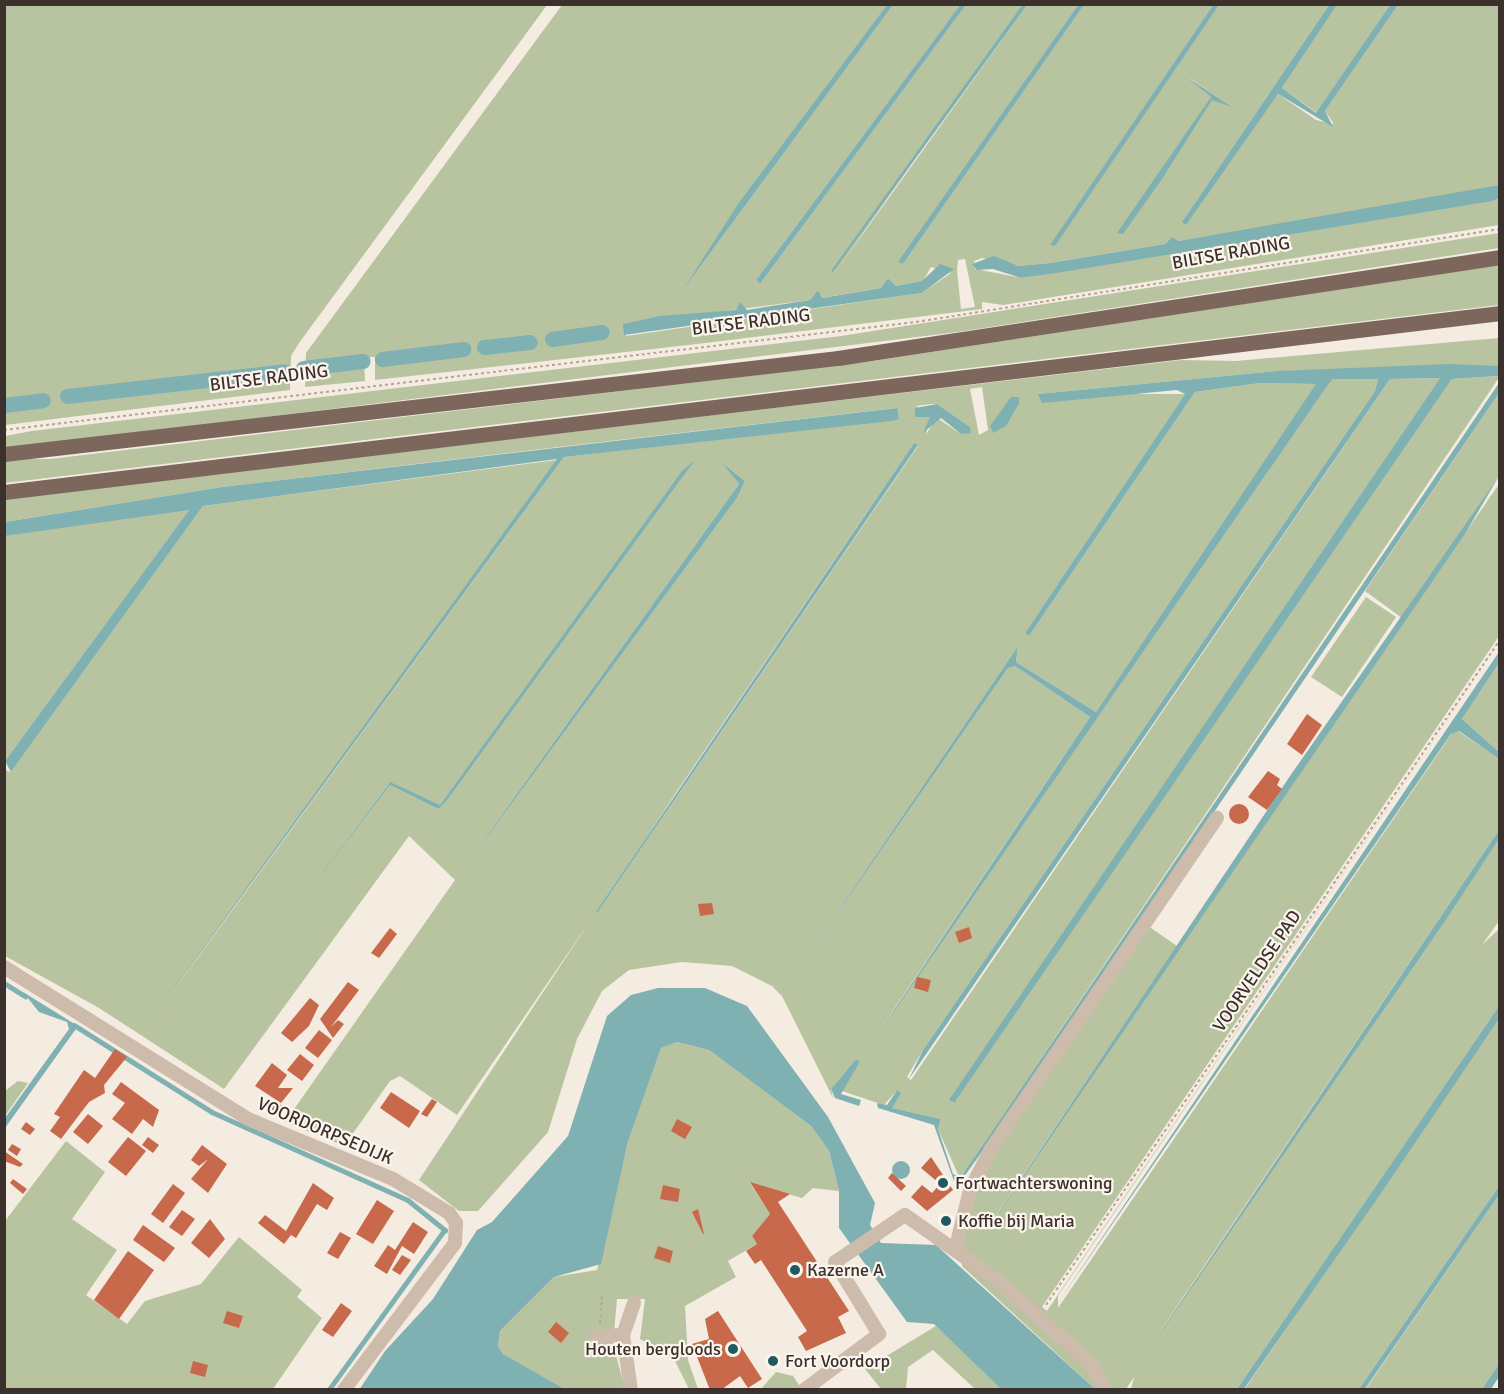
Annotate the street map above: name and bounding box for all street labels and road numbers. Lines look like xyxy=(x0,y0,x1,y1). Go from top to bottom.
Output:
street label: BILTSE RADING xyxy=(1170,232,1292,274)
street label: BILTSE RADING xyxy=(691,304,811,340)
street label: BILTSE RADING xyxy=(209,360,329,396)
street label: VOORVELDSE PAD xyxy=(1208,906,1306,1036)
street label: VOORDORPSEDIJK xyxy=(254,1093,396,1169)

